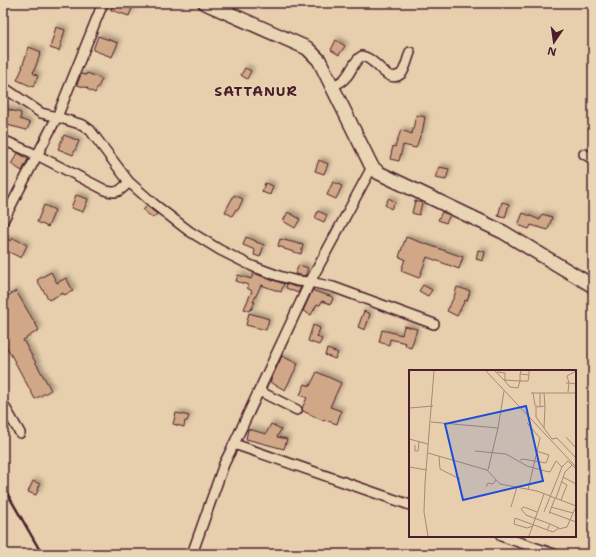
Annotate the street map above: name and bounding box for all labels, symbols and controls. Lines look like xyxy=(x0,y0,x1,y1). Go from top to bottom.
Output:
north arrow xyxy=(534,22,574,62)
text: N xyxy=(546,43,558,60)
district label: SATTANUR xyxy=(214,82,298,100)
inset map xyxy=(409,370,576,537)

